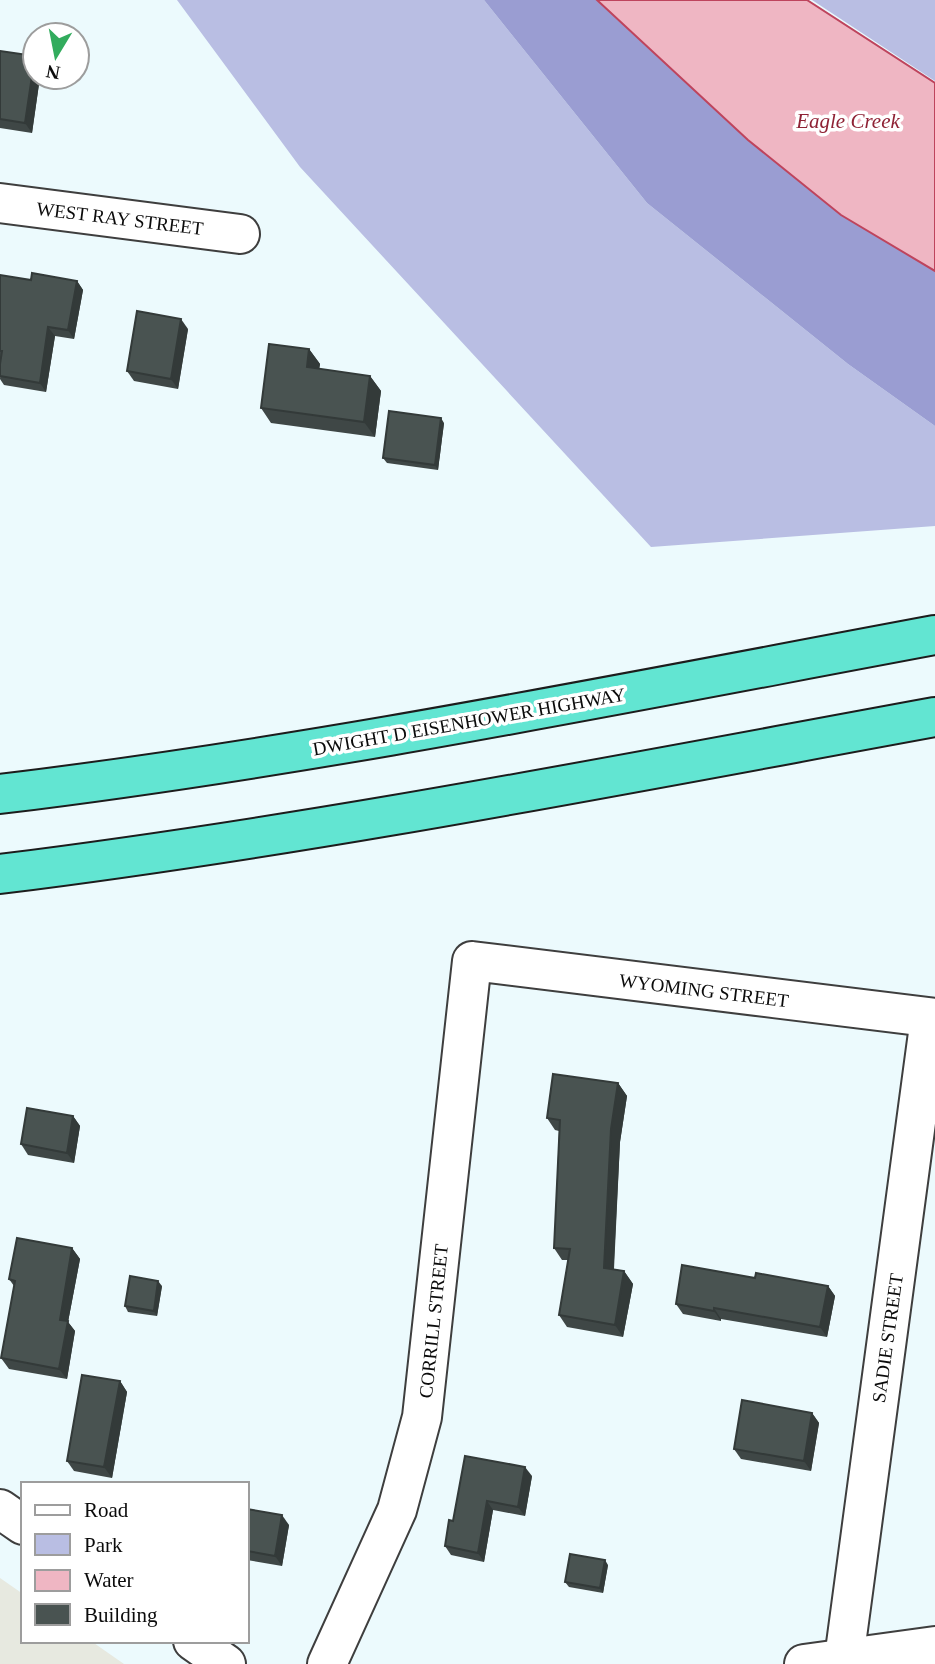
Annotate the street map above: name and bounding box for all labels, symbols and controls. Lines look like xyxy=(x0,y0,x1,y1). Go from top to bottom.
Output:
north arrow xyxy=(21,21,91,91)
text: N xyxy=(44,61,62,84)
water label: Eagle Creek xyxy=(795,109,900,133)
street label: WEST RAY STREET xyxy=(35,198,205,239)
street label: DWIGHT D EISENHOWER HIGHWAY xyxy=(311,684,627,759)
street label: WYOMING STREET xyxy=(618,970,790,1011)
street label: CORRILL STREET xyxy=(415,1243,452,1399)
street label: SADIE STREET xyxy=(868,1272,907,1404)
legend xyxy=(21,1482,248,1643)
text: Road xyxy=(84,1498,129,1522)
text: Park xyxy=(84,1533,123,1557)
text: Water xyxy=(84,1568,134,1592)
text: Building xyxy=(84,1603,158,1627)

